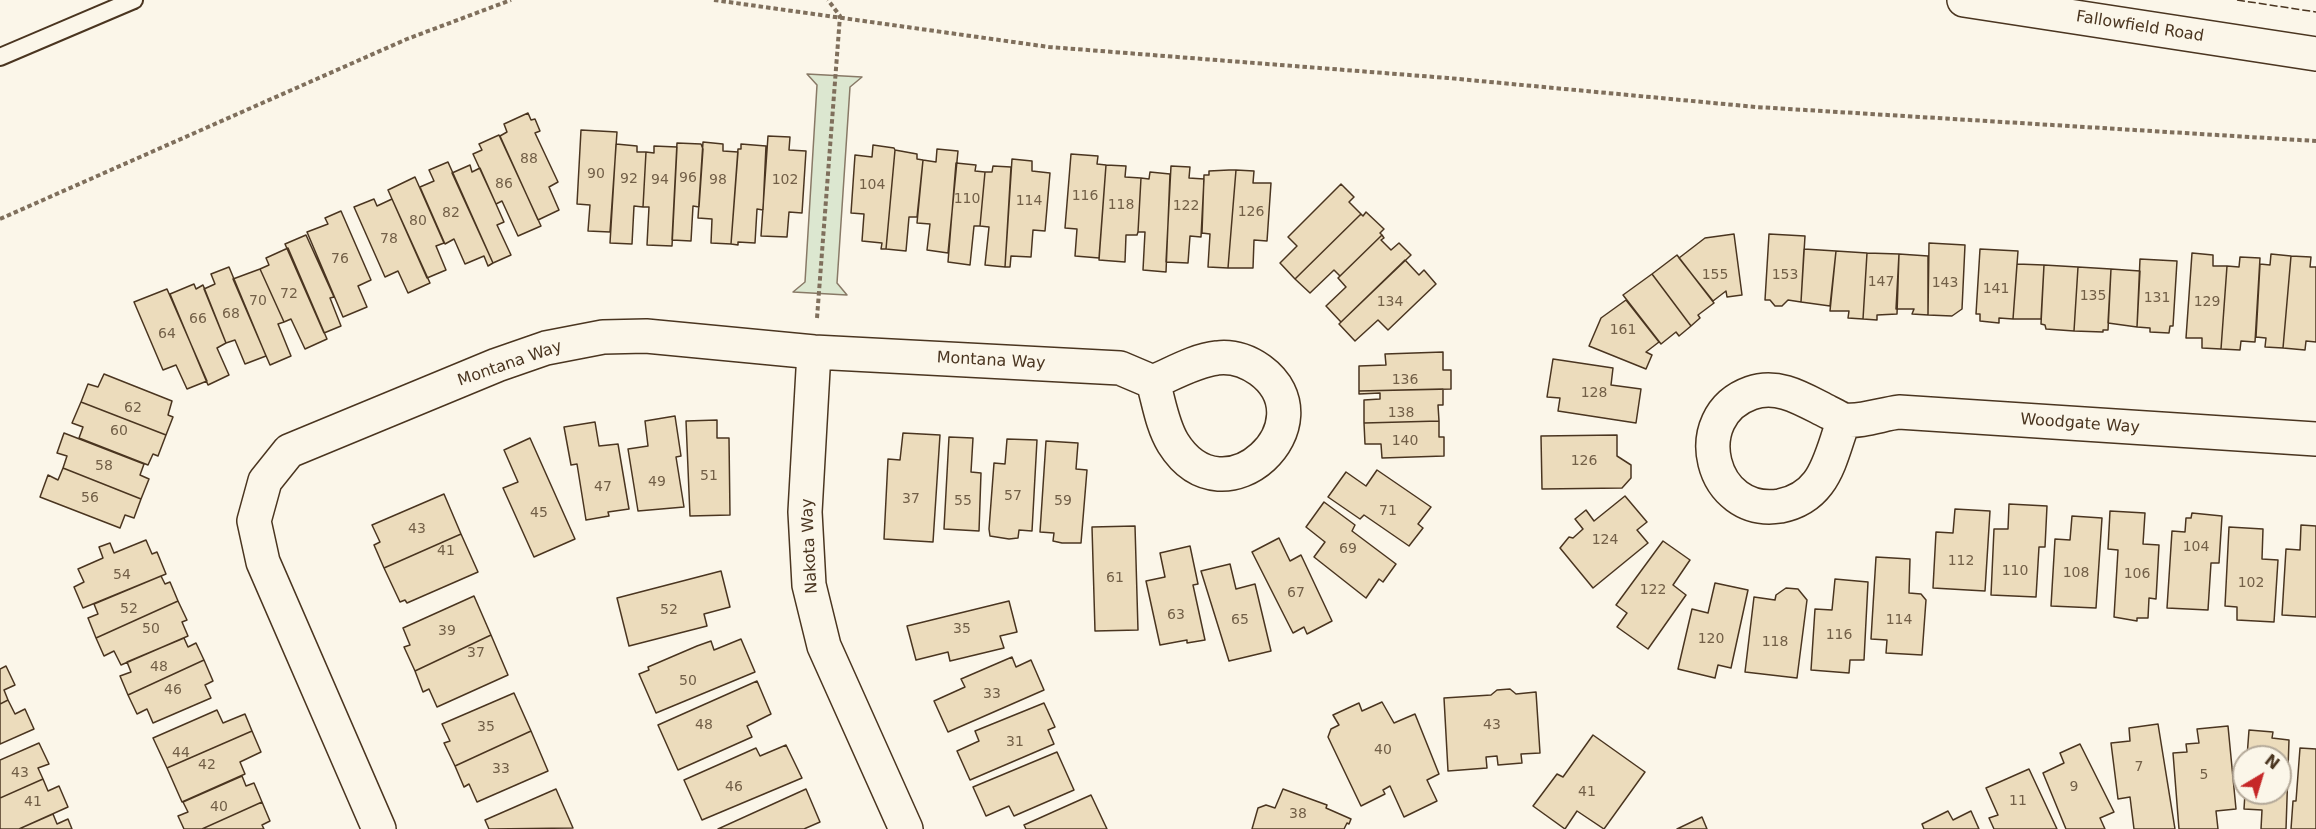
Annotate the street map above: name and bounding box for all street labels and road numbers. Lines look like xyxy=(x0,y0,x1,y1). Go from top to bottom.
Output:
street label: Fallowfield Road xyxy=(2075,7,2205,47)
street label: Montana Way xyxy=(455,337,565,391)
street label: Montana Way xyxy=(936,349,1046,373)
street label: Woodgate Way xyxy=(2020,410,2140,438)
street label: Nakota Way xyxy=(798,498,822,594)

